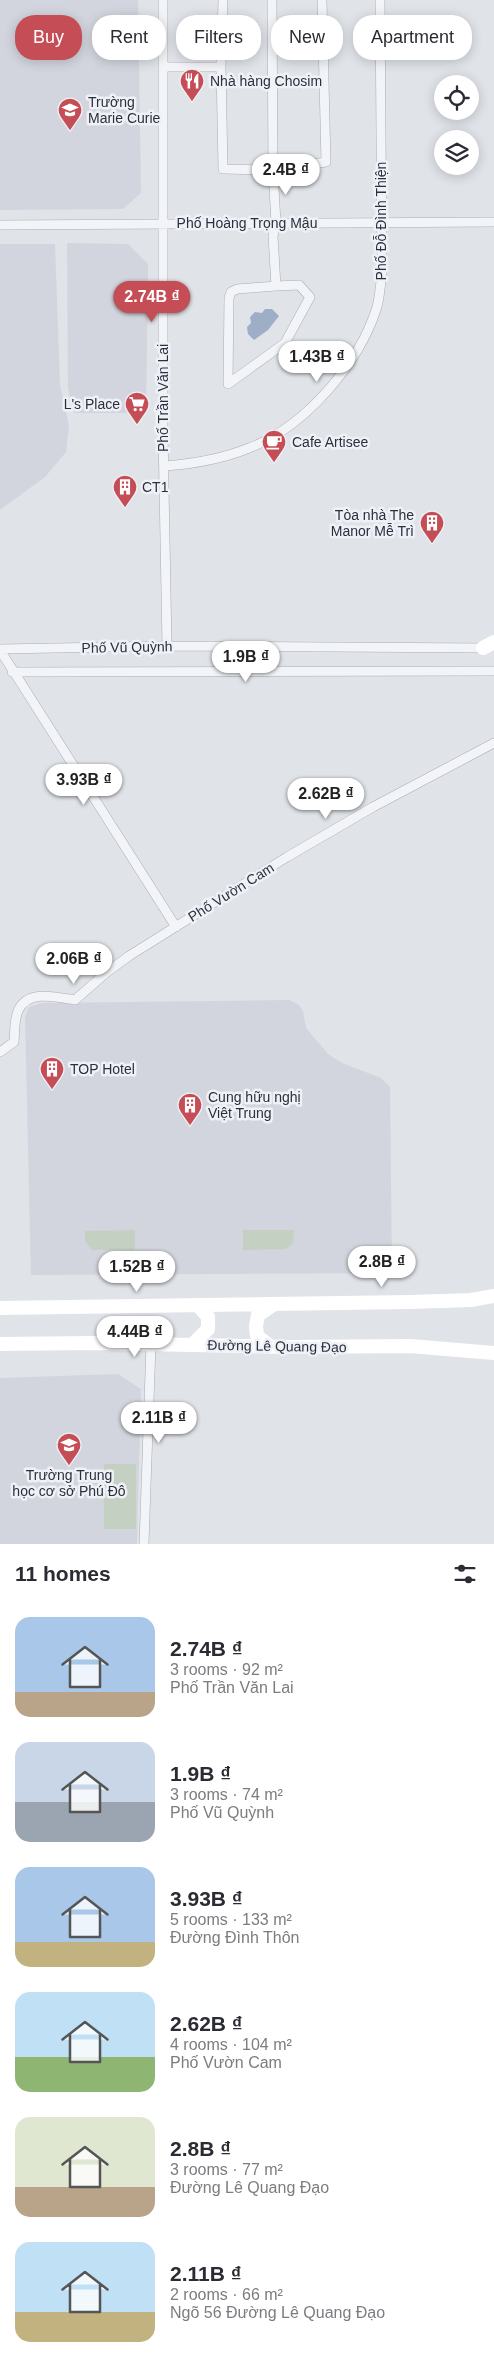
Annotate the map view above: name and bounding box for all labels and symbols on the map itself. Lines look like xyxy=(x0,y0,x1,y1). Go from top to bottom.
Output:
restaurant icon: Nhà hàng Chosim xyxy=(179,68,205,102)
place label: Nhà hàng Chosim xyxy=(210,73,322,89)
place label: Trường Marie Curie xyxy=(88,94,161,126)
school or university icon: Trường Marie Curie xyxy=(57,97,83,131)
pin: 2.4B ₫ xyxy=(245,154,327,196)
street label: Phố Đỗ Đình Thiện xyxy=(373,162,389,280)
street label: Phố Hoàng Trọng Mậu xyxy=(177,215,317,231)
pin: 2.74B ₫ xyxy=(106,280,198,323)
pin: 1.43B ₫ xyxy=(271,340,363,383)
street label: Phố Trần Văn Lai xyxy=(155,344,171,452)
supermarket icon: L's Place xyxy=(124,391,150,425)
place label: L's Place xyxy=(64,396,120,412)
cafe icon: Cafe Artisee xyxy=(261,429,287,463)
place label: Cafe Artisee xyxy=(292,434,368,450)
building icon: CT1 xyxy=(112,474,138,508)
place label: CT1 xyxy=(142,479,169,495)
place label: Tòa nhà The Manor Mễ Trì xyxy=(331,507,414,539)
building icon: Tòa nhà The Manor Mễ Trì xyxy=(419,510,445,544)
street label: Phố Vũ Quỳnh xyxy=(81,638,173,656)
pin: 1.9B ₫ xyxy=(205,640,287,683)
pin: 3.93B ₫ xyxy=(38,764,130,806)
pin: 2.62B ₫ xyxy=(280,778,372,820)
street label: Phố Vườn Cam xyxy=(185,859,277,925)
pin: 2.06B ₫ xyxy=(28,942,120,985)
building icon: TOP Hotel xyxy=(39,1056,65,1090)
place label: TOP Hotel xyxy=(70,1061,135,1077)
place label: Cung hữu nghị Việt Trung xyxy=(208,1089,301,1121)
building icon: Cung hữu nghị Việt Trung xyxy=(177,1092,203,1126)
pin: 2.8B ₫ xyxy=(341,1246,423,1288)
pin: 1.52B ₫ xyxy=(91,1250,183,1293)
pin: 4.44B ₫ xyxy=(89,1316,181,1358)
street label: Đường Lê Quang Đạo xyxy=(207,1337,347,1355)
pin: 2.11B ₫ xyxy=(113,1402,205,1444)
school or university icon: Trường Trung học cơ sở Phú Đô xyxy=(56,1432,82,1466)
place label: Trường Trung học cơ sở Phú Đô xyxy=(12,1467,126,1499)

